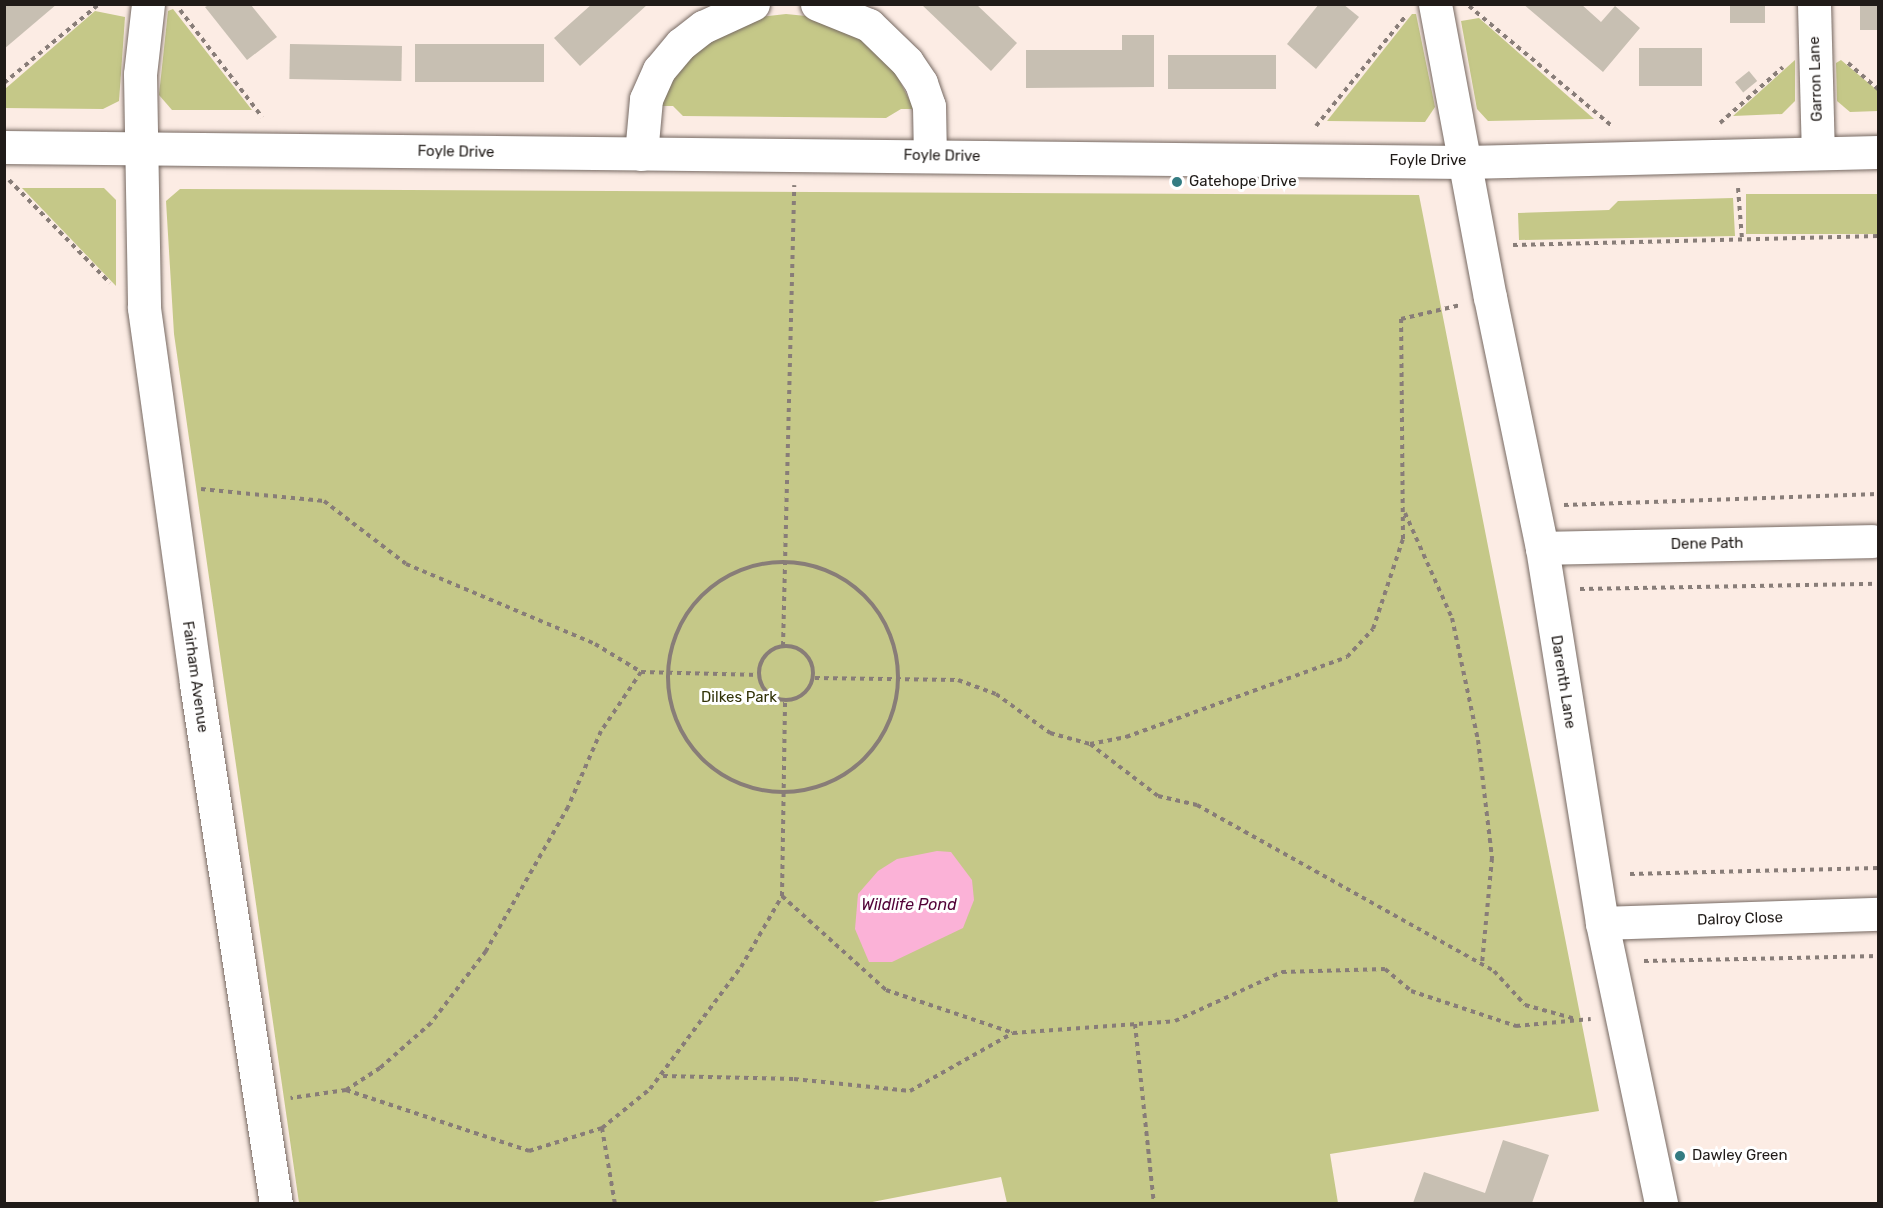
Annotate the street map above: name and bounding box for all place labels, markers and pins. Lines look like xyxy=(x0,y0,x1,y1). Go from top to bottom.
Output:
place label: Gatehope Drive xyxy=(1189,173,1297,191)
marker: Gatehope Drive xyxy=(1170,175,1184,189)
place label: Dawley Green xyxy=(1692,1147,1788,1165)
marker: Dawley Green xyxy=(1673,1149,1687,1163)

